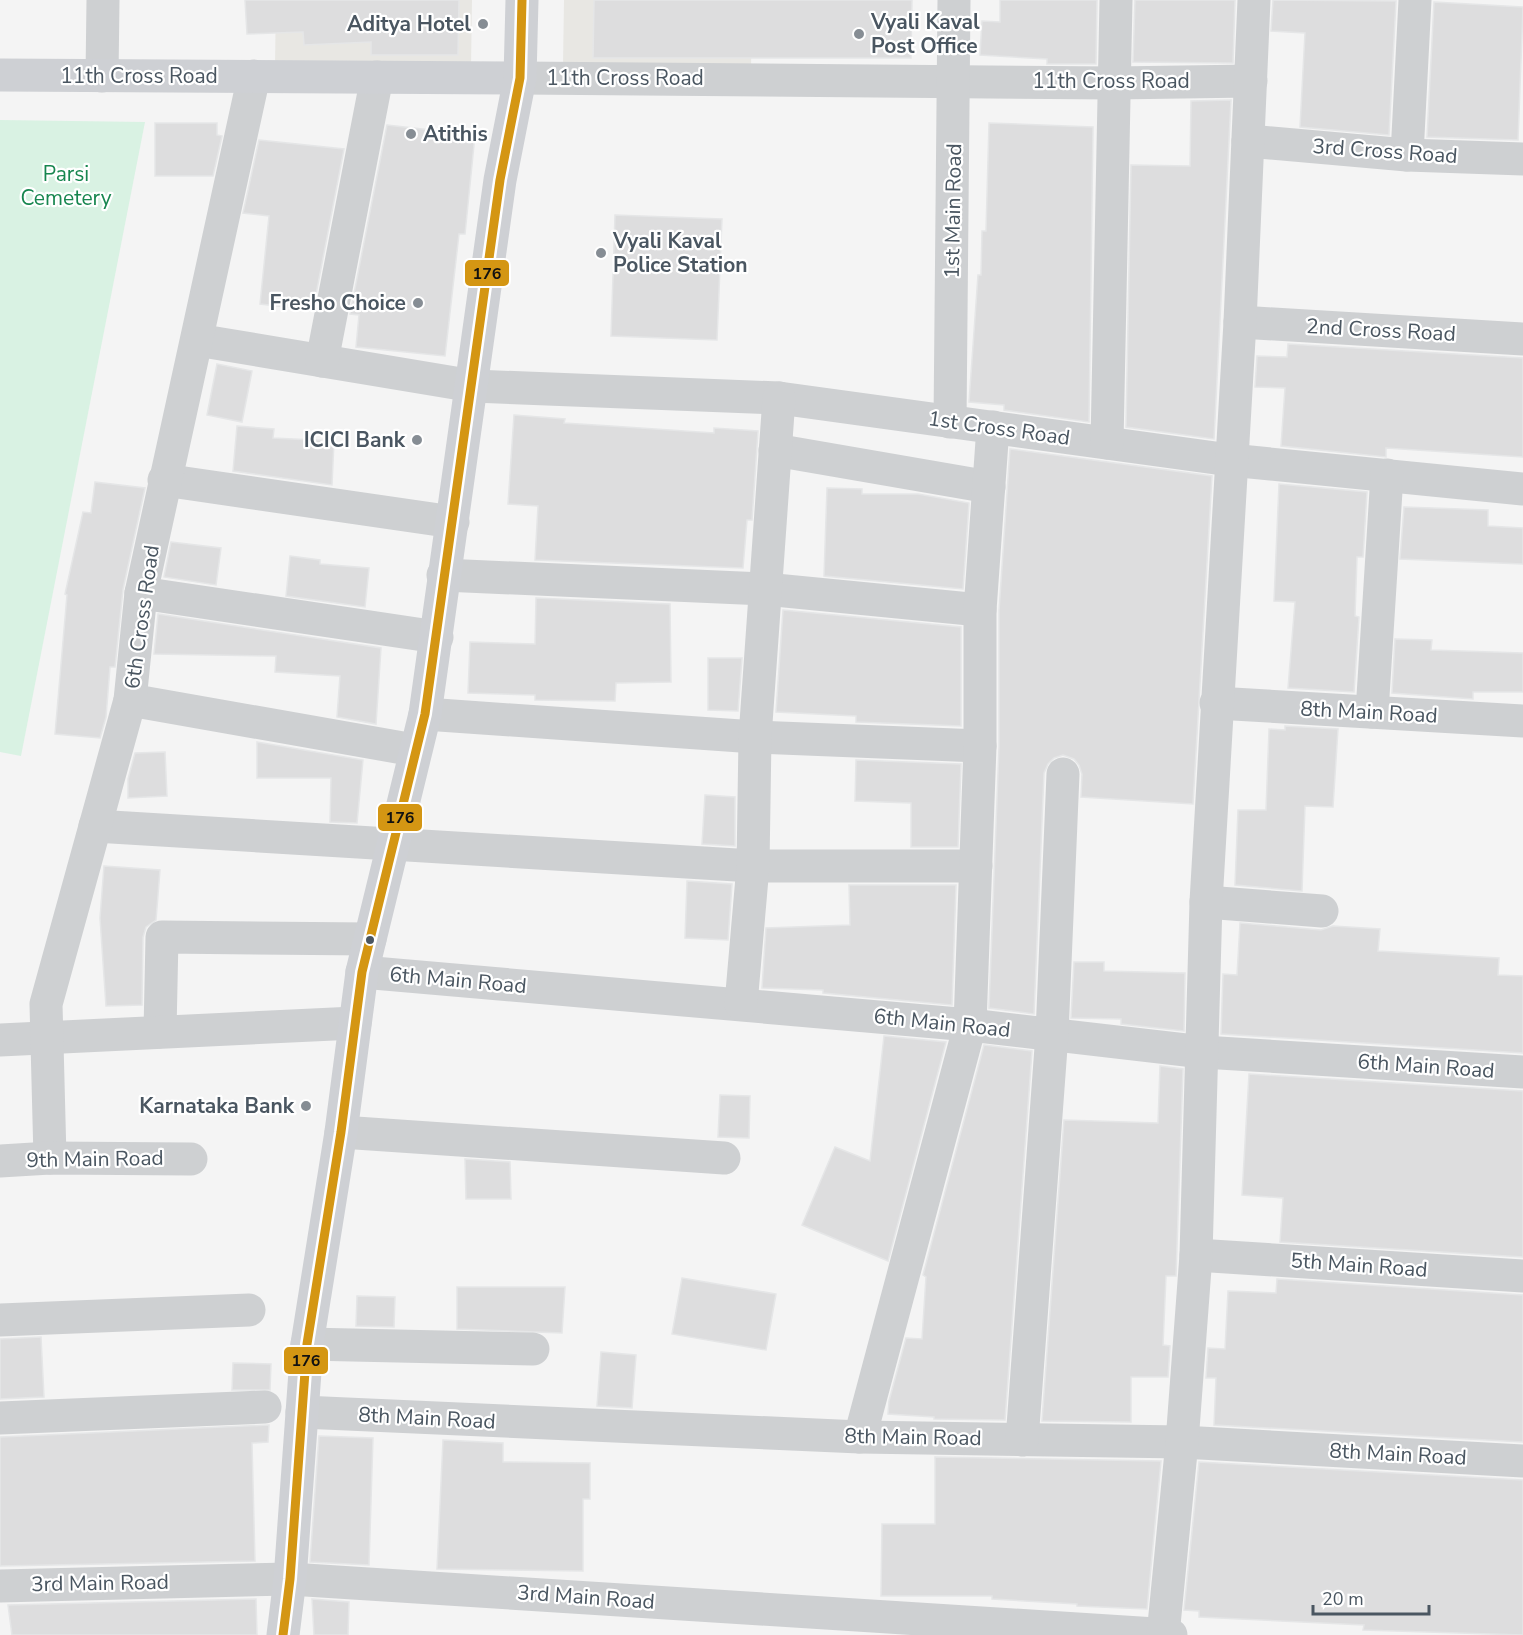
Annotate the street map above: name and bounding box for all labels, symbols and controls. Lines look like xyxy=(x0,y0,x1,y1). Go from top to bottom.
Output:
place label: Vyali Kaval Post Office xyxy=(870,8,980,60)
place label: Aditya Hotel xyxy=(347,10,471,38)
marker: Aditya Hotel xyxy=(476,17,490,31)
marker: Vyali Kaval Post Office xyxy=(852,27,866,41)
street label: 11th Cross Road xyxy=(60,62,218,90)
street label: 11th Cross Road xyxy=(546,64,704,92)
street label: 11th Cross Road xyxy=(1032,67,1190,95)
place label: Atithis xyxy=(423,120,488,148)
marker: Atithis xyxy=(404,127,418,141)
street label: 3rd Cross Road xyxy=(1312,132,1458,170)
street label: 1st Main Road xyxy=(938,143,968,279)
park label: Parsi Cemetery xyxy=(20,160,112,212)
place label: Vyali Kaval Police Station xyxy=(612,227,748,279)
marker: Vyali Kaval Police Station xyxy=(594,246,608,260)
line badge: 176 xyxy=(464,259,510,287)
text: 176 xyxy=(473,263,501,285)
place label: Fresho Choice xyxy=(270,289,406,317)
marker: Fresho Choice xyxy=(411,296,425,310)
street label: 2nd Cross Road xyxy=(1305,312,1457,348)
street label: 1st Cross Road xyxy=(926,404,1072,452)
place label: ICICI Bank xyxy=(304,426,406,454)
marker: ICICI Bank xyxy=(410,433,424,447)
street label: 6th Cross Road xyxy=(118,543,166,691)
street label: 8th Main Road xyxy=(1300,694,1438,730)
line badge: 176 xyxy=(377,803,423,832)
text: 176 xyxy=(386,807,414,829)
unlabelled marker xyxy=(364,934,376,946)
street label: 6th Main Road xyxy=(388,960,528,1000)
street label: 6th Main Road xyxy=(872,1002,1012,1044)
street label: 6th Main Road xyxy=(1356,1047,1496,1085)
place label: Karnataka Bank xyxy=(139,1092,295,1120)
marker: Karnataka Bank xyxy=(299,1099,313,1113)
street label: 9th Main Road xyxy=(26,1144,164,1174)
street label: 5th Main Road xyxy=(1289,1246,1429,1284)
line badge: 176 xyxy=(283,1346,329,1375)
text: 176 xyxy=(292,1350,320,1372)
street label: 8th Main Road xyxy=(358,1400,496,1436)
street label: 8th Main Road xyxy=(844,1422,982,1452)
street label: 8th Main Road xyxy=(1329,1436,1467,1472)
street label: 3rd Main Road xyxy=(31,1568,169,1598)
street label: 3rd Main Road xyxy=(516,1578,656,1616)
scale bar xyxy=(1313,1578,1428,1616)
text: 20 m xyxy=(1322,1587,1364,1611)

